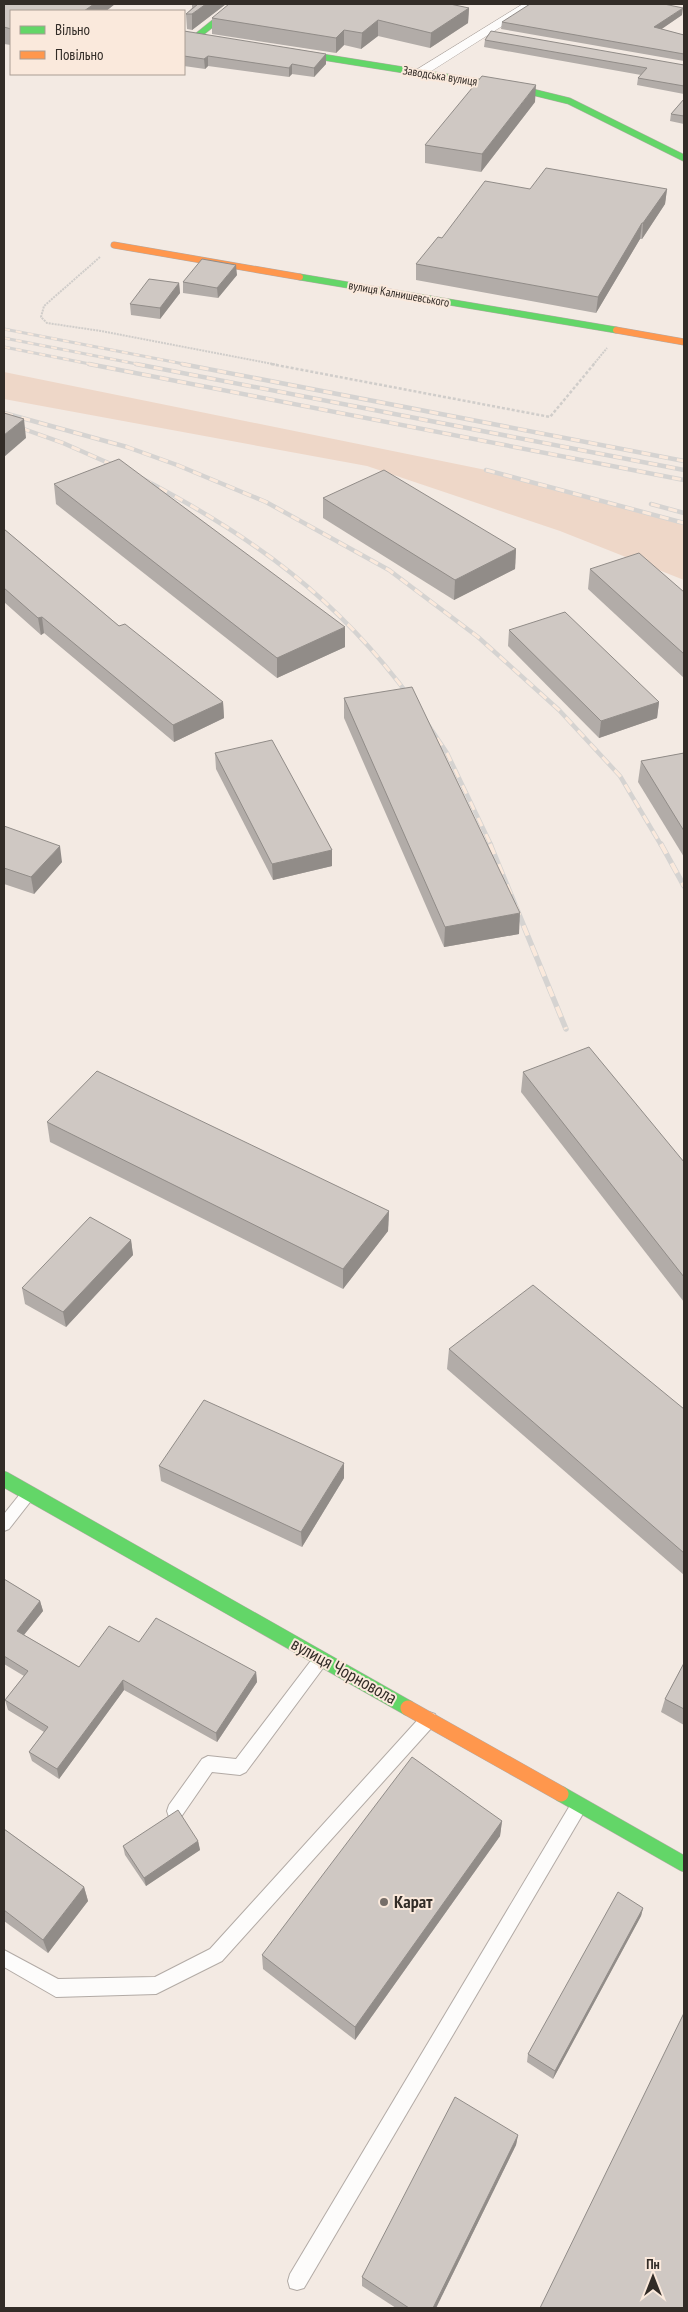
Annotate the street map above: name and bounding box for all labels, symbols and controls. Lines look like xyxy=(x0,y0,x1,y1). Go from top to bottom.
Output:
legend xyxy=(10,10,185,75)
text: Вільно xyxy=(55,20,90,39)
text: Повільно xyxy=(55,45,103,64)
street label: Заводська вулиця xyxy=(402,62,479,89)
street label: вулиця Калнишевського xyxy=(348,277,451,310)
street label: вулиця Чорновола xyxy=(287,1632,401,1709)
place label: Карат xyxy=(394,1890,433,1913)
marker: Карат xyxy=(378,1896,390,1908)
north arrow xyxy=(628,2252,678,2302)
text: Пн xyxy=(646,2255,660,2273)

